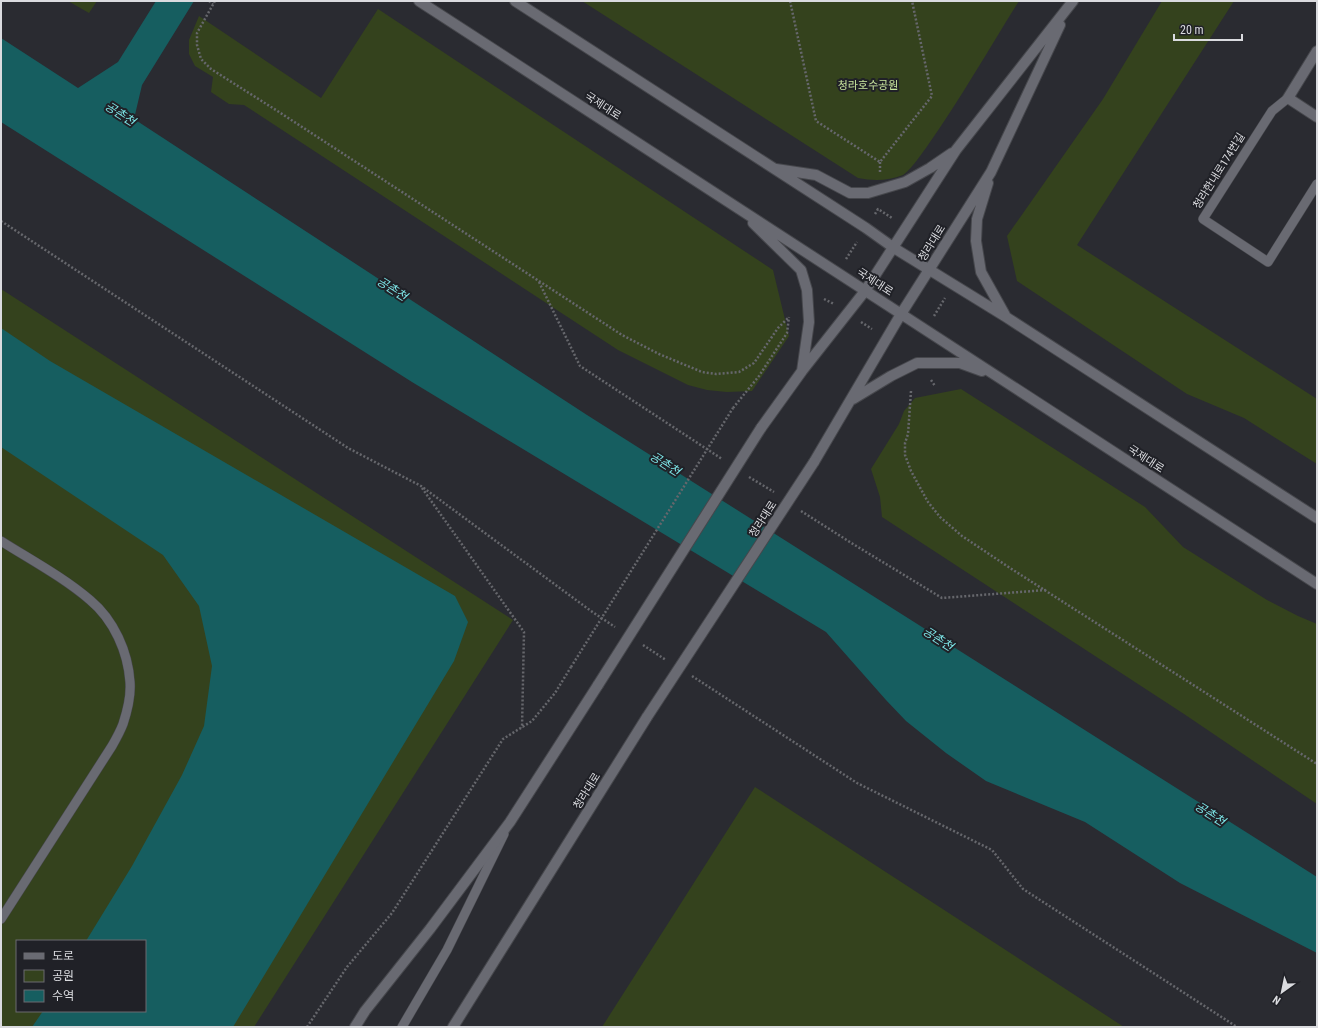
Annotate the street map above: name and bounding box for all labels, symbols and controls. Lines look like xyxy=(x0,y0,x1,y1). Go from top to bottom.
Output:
scale bar xyxy=(1174,16,1242,42)
text: 20 m xyxy=(1180,23,1204,37)
park label: 청라호수공원 xyxy=(838,79,898,92)
street label: 국제대로 xyxy=(582,90,624,122)
water label: 공촌천 xyxy=(102,99,139,130)
street label: 청라한내로174번길 xyxy=(1190,131,1248,211)
street label: 청라대로 xyxy=(916,222,948,264)
street label: 국제대로 xyxy=(854,266,896,298)
water label: 공촌천 xyxy=(374,274,411,305)
street label: 국제대로 xyxy=(1125,443,1167,475)
water label: 공촌천 xyxy=(647,449,684,480)
street label: 청라대로 xyxy=(747,498,779,540)
water label: 공촌천 xyxy=(920,624,957,655)
street label: 청라대로 xyxy=(571,770,603,812)
water label: 공촌천 xyxy=(1192,799,1229,830)
legend xyxy=(16,940,146,1012)
text: 도로 xyxy=(52,949,74,963)
text: 공원 xyxy=(52,969,74,983)
north arrow xyxy=(1262,972,1302,1012)
text: 수역 xyxy=(52,989,74,1003)
text: N xyxy=(1270,993,1283,1007)

